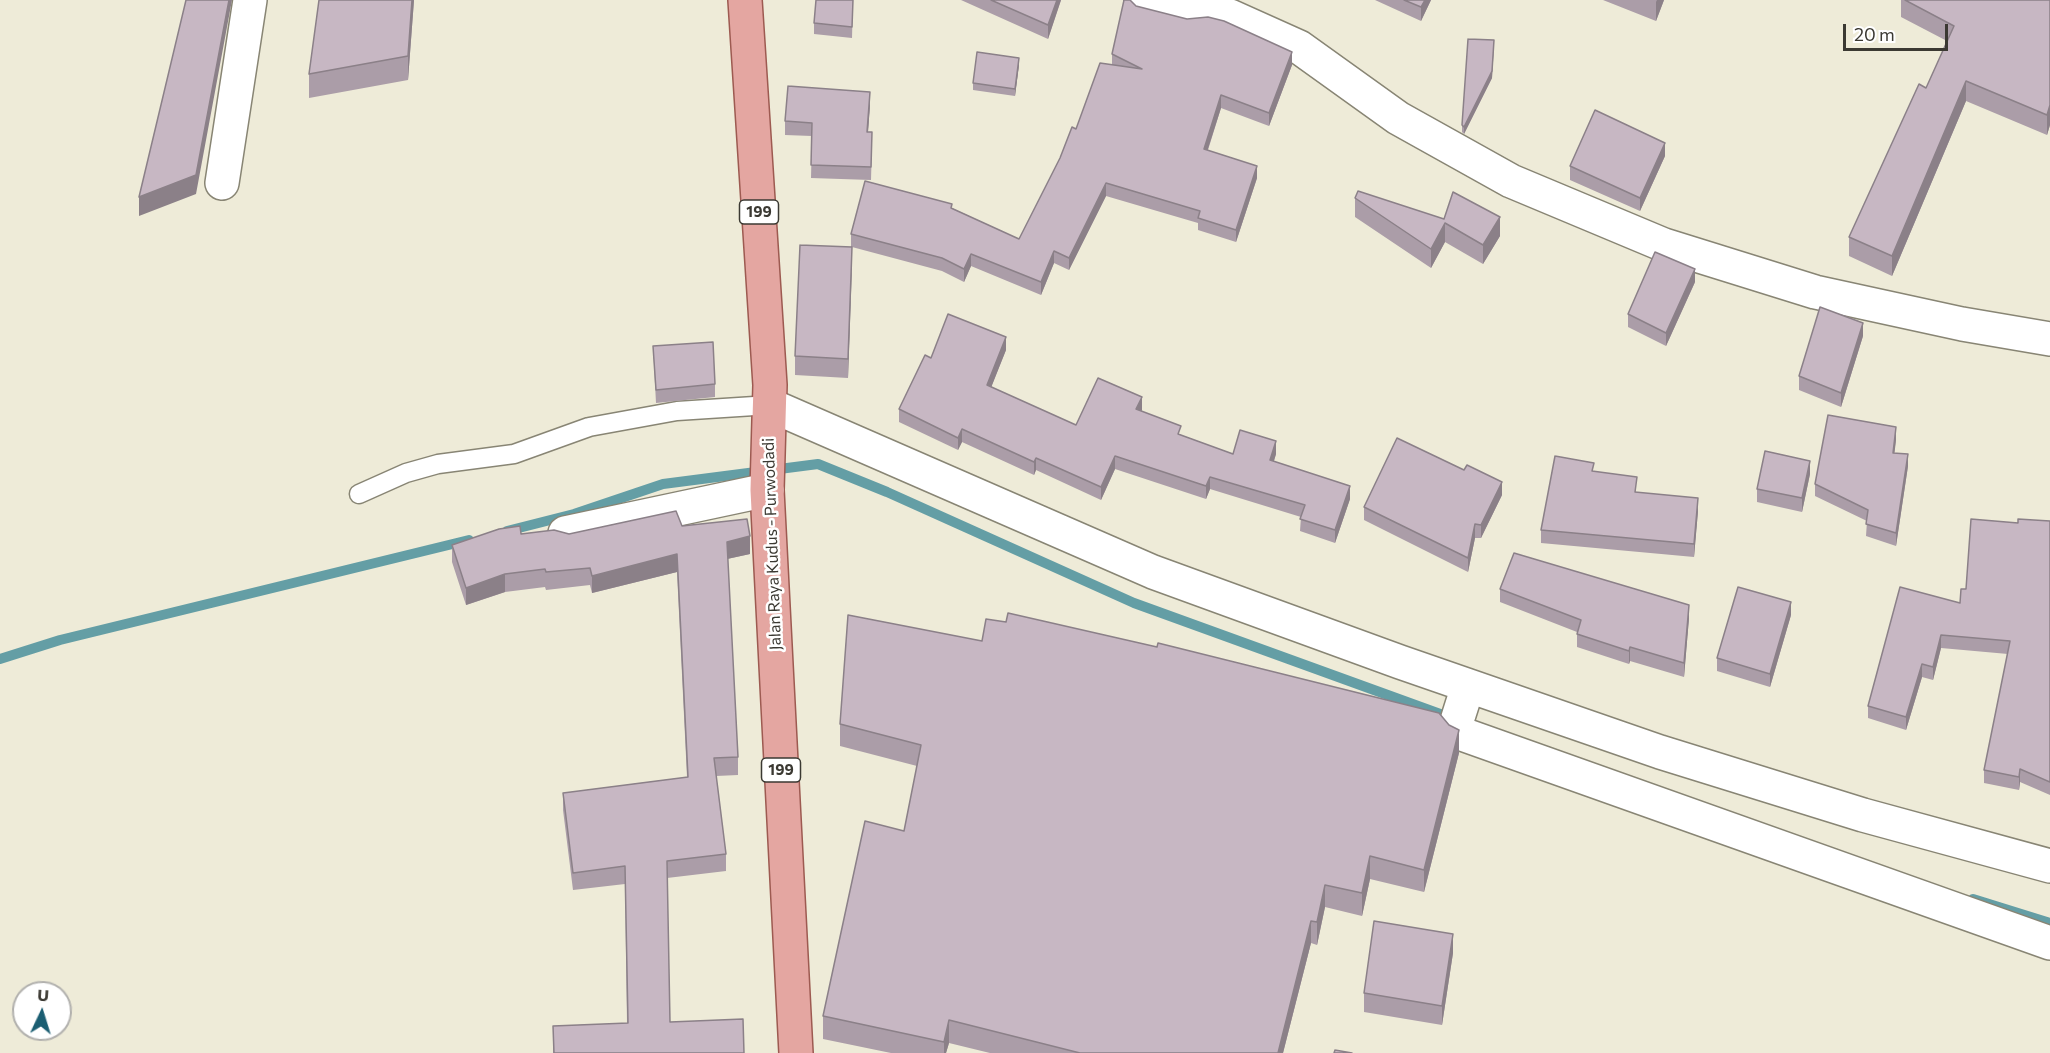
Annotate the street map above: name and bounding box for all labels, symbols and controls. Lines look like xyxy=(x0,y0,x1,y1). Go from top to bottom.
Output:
scale bar xyxy=(1846,12,1951,50)
text: 20 m xyxy=(1854,23,1895,45)
road number: 199 xyxy=(740,200,778,224)
street label: Jalan Raya Kudus - Purwodadi xyxy=(759,438,785,650)
road number: 199 xyxy=(762,758,800,782)
north arrow xyxy=(12,981,72,1041)
text: U xyxy=(37,985,50,1004)

